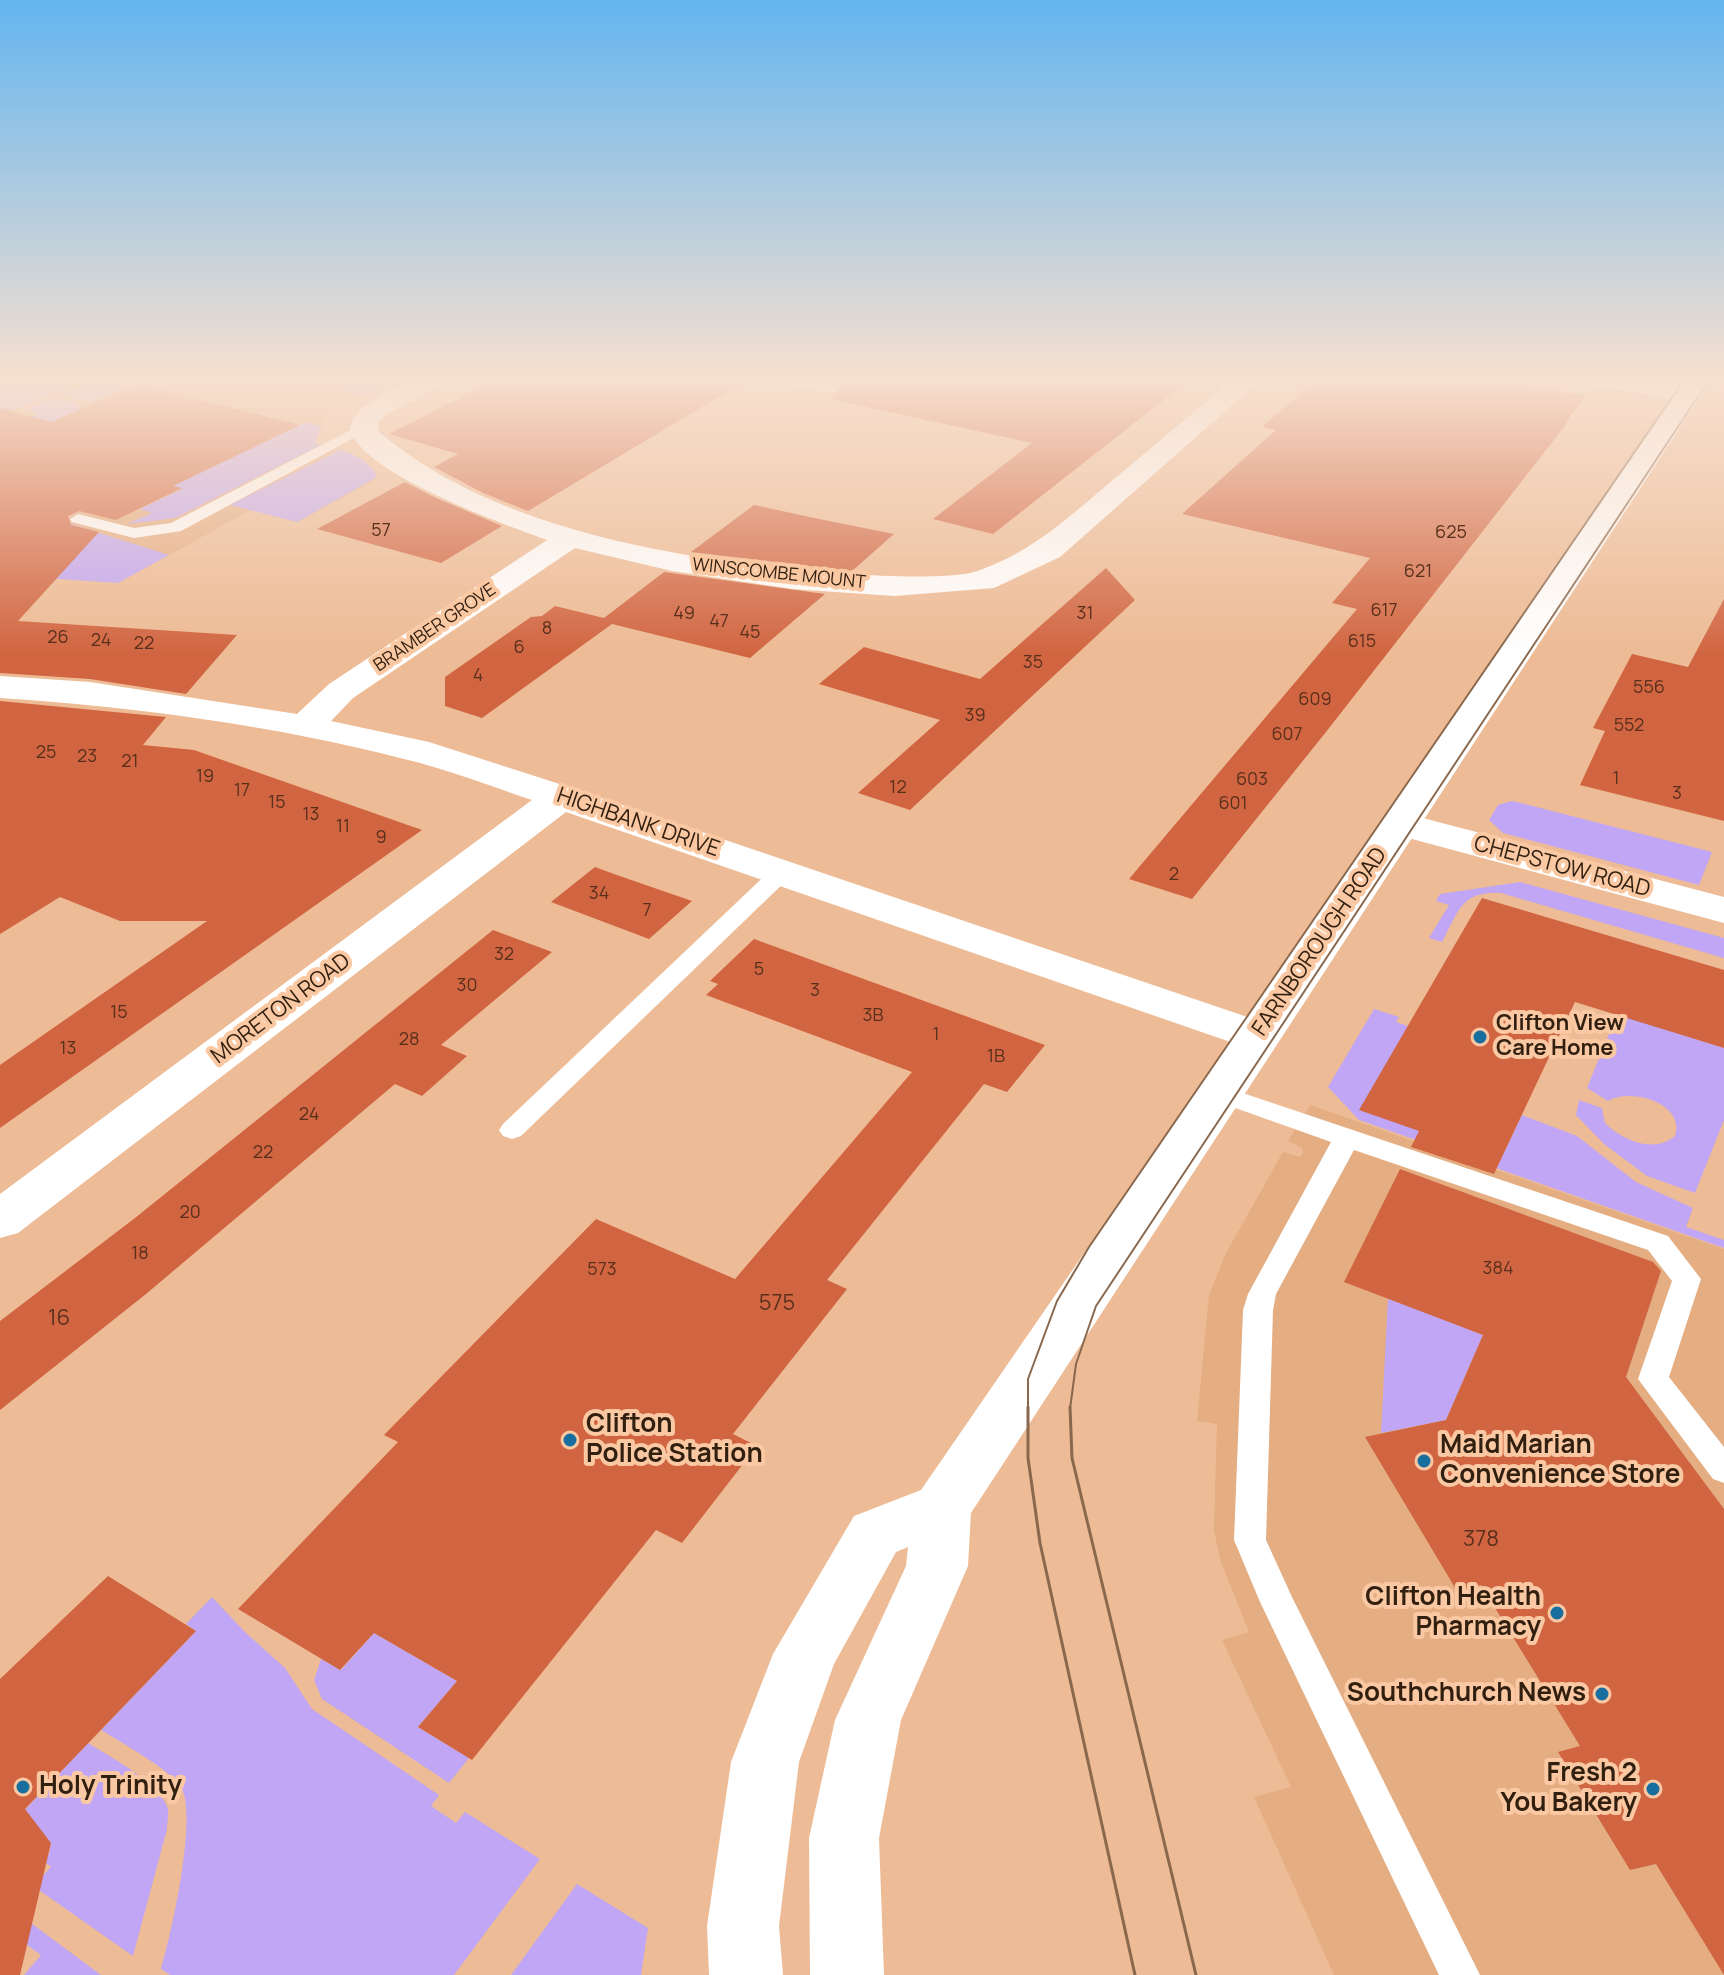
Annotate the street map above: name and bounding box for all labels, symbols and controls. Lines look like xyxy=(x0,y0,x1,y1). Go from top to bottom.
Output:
house number: 57 xyxy=(371,520,391,542)
house number: 625 xyxy=(1435,522,1467,544)
street label: WINSCOMBE MOUNT xyxy=(691,554,867,594)
house number: 621 xyxy=(1404,561,1432,583)
street label: BRAMBER GROVE xyxy=(370,579,500,677)
house number: 617 xyxy=(1371,600,1397,622)
house number: 49 xyxy=(673,603,695,625)
house number: 31 xyxy=(1077,603,1093,625)
house number: 47 xyxy=(709,611,729,633)
house number: 8 xyxy=(542,618,552,640)
house number: 45 xyxy=(739,622,761,644)
house number: 26 xyxy=(47,627,69,649)
house number: 24 xyxy=(91,630,111,652)
house number: 615 xyxy=(1348,631,1376,653)
house number: 22 xyxy=(134,633,154,655)
house number: 6 xyxy=(513,637,525,659)
house number: 35 xyxy=(1023,652,1043,674)
house number: 4 xyxy=(473,665,483,687)
house number: 556 xyxy=(1633,677,1665,699)
house number: 609 xyxy=(1298,689,1332,711)
house number: 39 xyxy=(964,705,986,727)
house number: 552 xyxy=(1614,715,1644,737)
house number: 607 xyxy=(1271,724,1303,746)
house number: 25 xyxy=(36,742,56,764)
house number: 23 xyxy=(77,746,97,768)
house number: 21 xyxy=(121,751,139,773)
house number: 19 xyxy=(196,766,214,788)
house number: 1 xyxy=(1612,768,1620,790)
house number: 603 xyxy=(1236,769,1268,791)
house number: 12 xyxy=(889,777,907,799)
house number: 17 xyxy=(234,780,250,802)
street label: HIGHBANK DRIVE xyxy=(553,783,723,863)
house number: 3 xyxy=(1672,783,1682,805)
house number: 15 xyxy=(268,792,286,814)
house number: 601 xyxy=(1218,793,1248,815)
house number: 13 xyxy=(303,804,319,826)
house number: 11 xyxy=(336,816,350,838)
house number: 9 xyxy=(375,827,387,849)
street label: CHEPSTOW ROAD xyxy=(1471,831,1653,903)
street label: FARNBOROUGH ROAD xyxy=(1247,843,1393,1041)
house number: 2 xyxy=(1169,864,1179,886)
house number: 34 xyxy=(589,883,609,905)
house number: 7 xyxy=(642,900,652,922)
house number: 32 xyxy=(494,944,514,966)
street label: MORETON ROAD xyxy=(206,948,356,1070)
house number: 5 xyxy=(754,959,764,981)
house number: 30 xyxy=(457,975,477,997)
house number: 3 xyxy=(810,980,820,1002)
house number: 15 xyxy=(110,1002,128,1024)
house number: 3B xyxy=(863,1005,883,1027)
place label: Clifton View Care Home xyxy=(1496,1011,1624,1062)
house number: 1 xyxy=(932,1024,940,1046)
marker: Clifton View Care Home xyxy=(1471,1028,1489,1046)
house number: 28 xyxy=(399,1029,419,1051)
house number: 13 xyxy=(60,1038,76,1060)
house number: 1B xyxy=(987,1046,1005,1068)
house number: 24 xyxy=(299,1104,319,1126)
house number: 22 xyxy=(253,1142,273,1164)
house number: 20 xyxy=(179,1202,201,1224)
house number: 18 xyxy=(131,1243,149,1265)
house number: 384 xyxy=(1482,1258,1514,1280)
house number: 573 xyxy=(587,1259,617,1281)
house number: 575 xyxy=(759,1291,795,1317)
house number: 16 xyxy=(48,1306,70,1332)
place label: Clifton Police Station xyxy=(586,1409,763,1470)
place label: Maid Marian Convenience Store xyxy=(1440,1430,1680,1492)
marker: Clifton Police Station xyxy=(561,1431,579,1449)
marker: Maid Marian Convenience Store xyxy=(1415,1452,1433,1470)
house number: 378 xyxy=(1463,1527,1499,1553)
place label: Clifton Health Pharmacy xyxy=(1365,1582,1541,1644)
marker: Clifton Health Pharmacy xyxy=(1548,1604,1566,1622)
place label: Southchurch News xyxy=(1347,1678,1586,1710)
marker: Southchurch News xyxy=(1593,1685,1611,1703)
place label: Fresh 2 You Bakery xyxy=(1500,1758,1637,1820)
place label: Holy Trinity xyxy=(39,1771,182,1803)
marker: Holy Trinity xyxy=(14,1778,32,1796)
marker: Fresh 2 You Bakery xyxy=(1644,1780,1662,1798)

